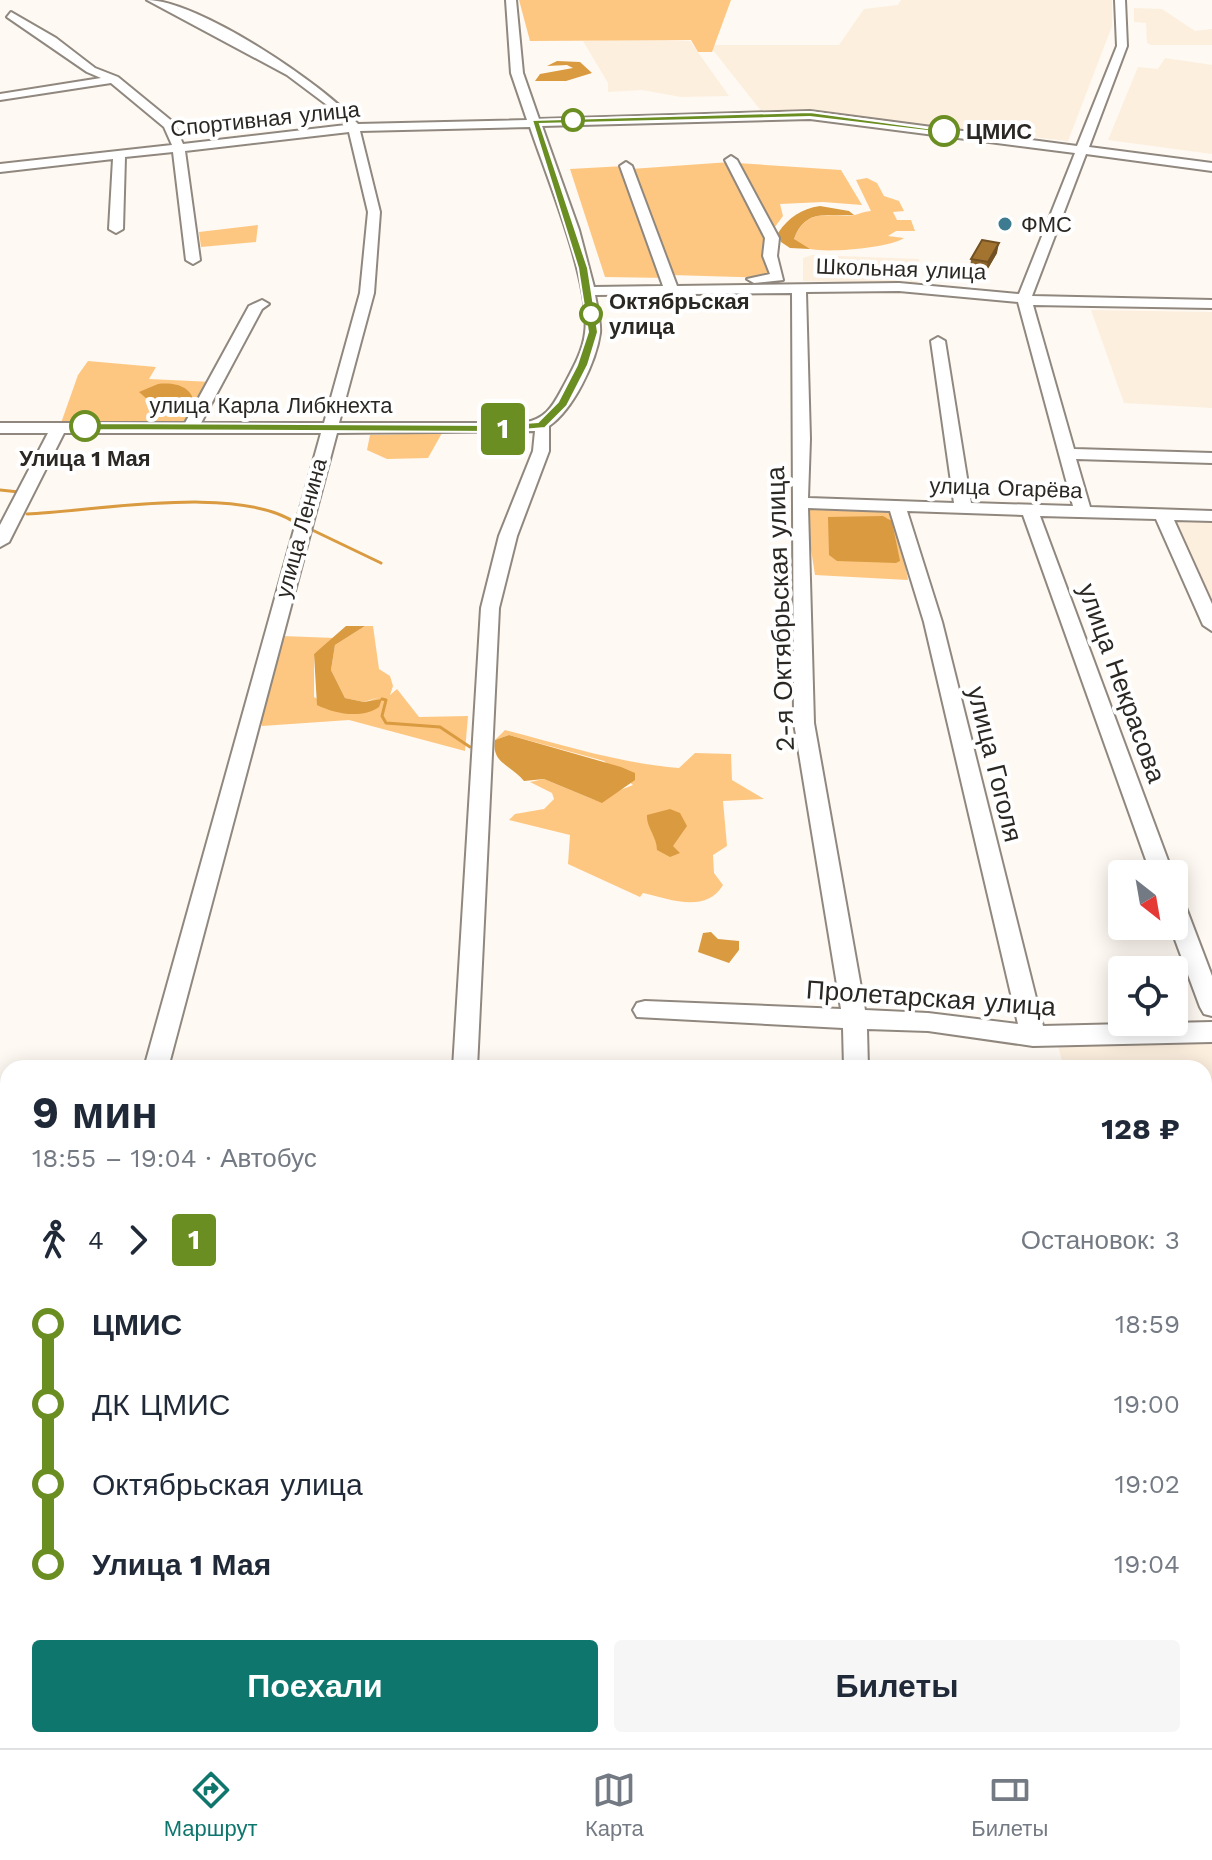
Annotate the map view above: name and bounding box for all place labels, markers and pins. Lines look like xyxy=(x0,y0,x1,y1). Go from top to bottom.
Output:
unlabelled marker xyxy=(562,109,584,131)
marker: ЦМИС xyxy=(929,116,959,146)
place label: ЦМИС xyxy=(966,119,1032,144)
place label: ФМС xyxy=(1021,212,1072,237)
marker: ФМС xyxy=(996,215,1014,233)
place label: Октябрьская улица xyxy=(609,289,750,339)
marker: Октябрьская улица xyxy=(580,303,602,325)
marker: Улица 1 Мая xyxy=(70,411,100,441)
place label: Улица 1 Мая xyxy=(19,446,151,471)

